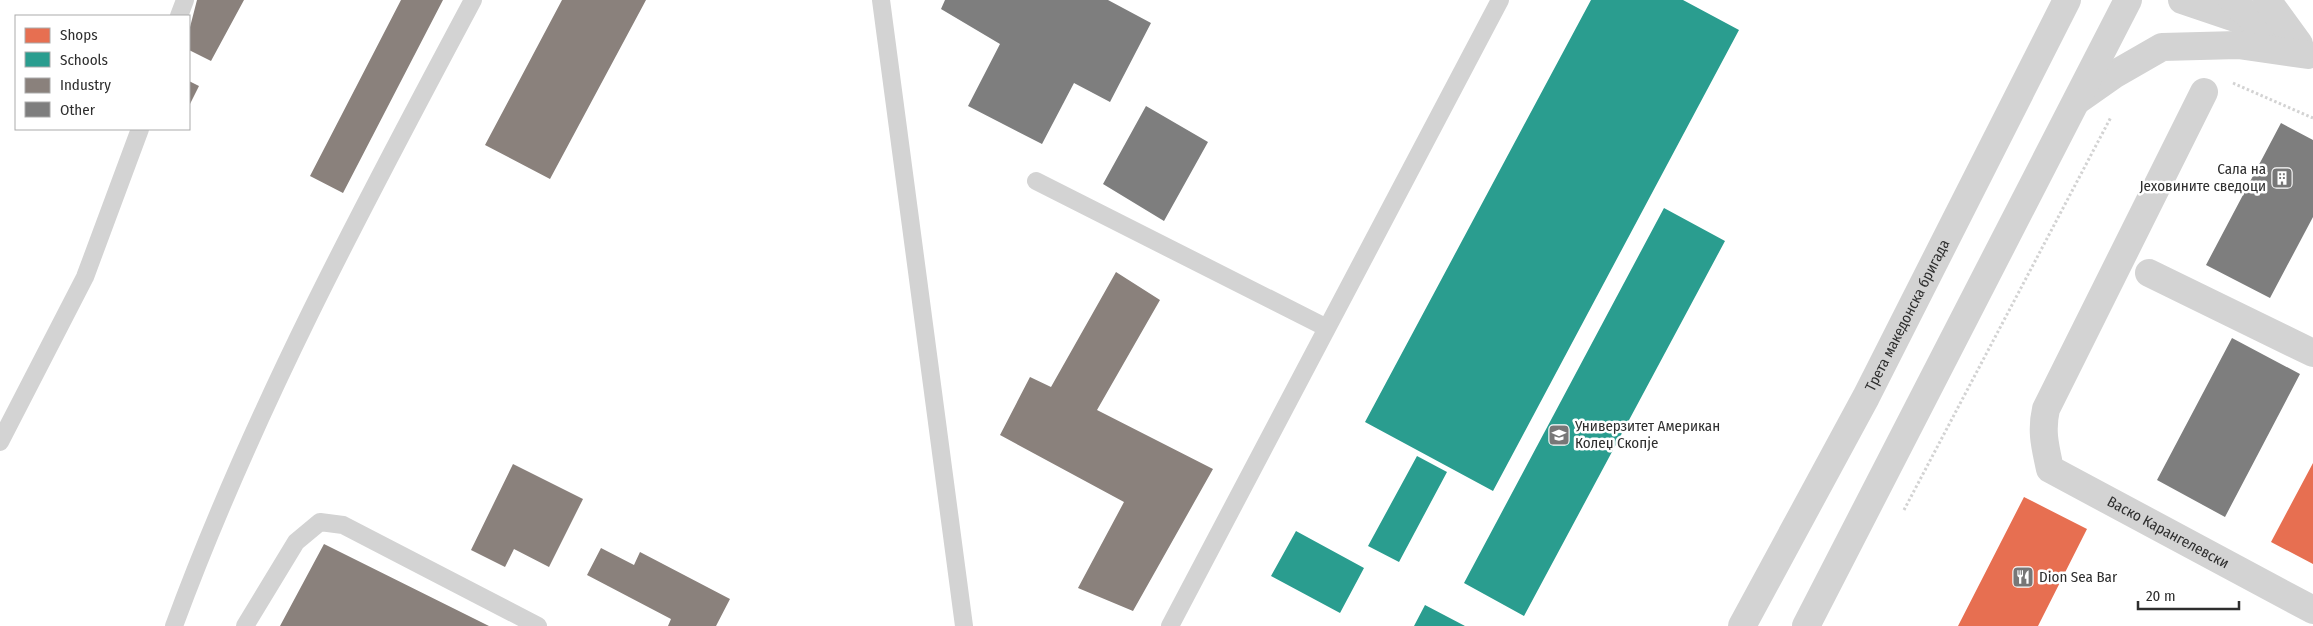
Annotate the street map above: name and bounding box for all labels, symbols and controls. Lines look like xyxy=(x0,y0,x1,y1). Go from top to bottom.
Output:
legend xyxy=(15,15,190,130)
text: Shops xyxy=(60,26,98,44)
text: Schools xyxy=(60,51,108,69)
text: Industry xyxy=(60,76,111,94)
text: Other xyxy=(60,101,96,119)
place label: Сала на Јеховините сведоци xyxy=(2139,160,2266,195)
building icon: Сала на Јеховините сведоци xyxy=(2270,166,2294,190)
street label: Трета македонска бригада xyxy=(1861,236,1953,394)
place label: Универзитет Американ Колеџ Скопје xyxy=(1574,417,1720,452)
school or university icon: Универзитет Американ Колеџ Скопје xyxy=(1547,423,1571,447)
street label: Васко Карангелевски xyxy=(2104,492,2232,572)
restaurant icon: Dion Sea Bar xyxy=(2011,565,2035,589)
place label: Dion Sea Bar xyxy=(2039,568,2118,586)
scale bar xyxy=(2138,578,2239,610)
text: 20 m xyxy=(2146,587,2176,605)

